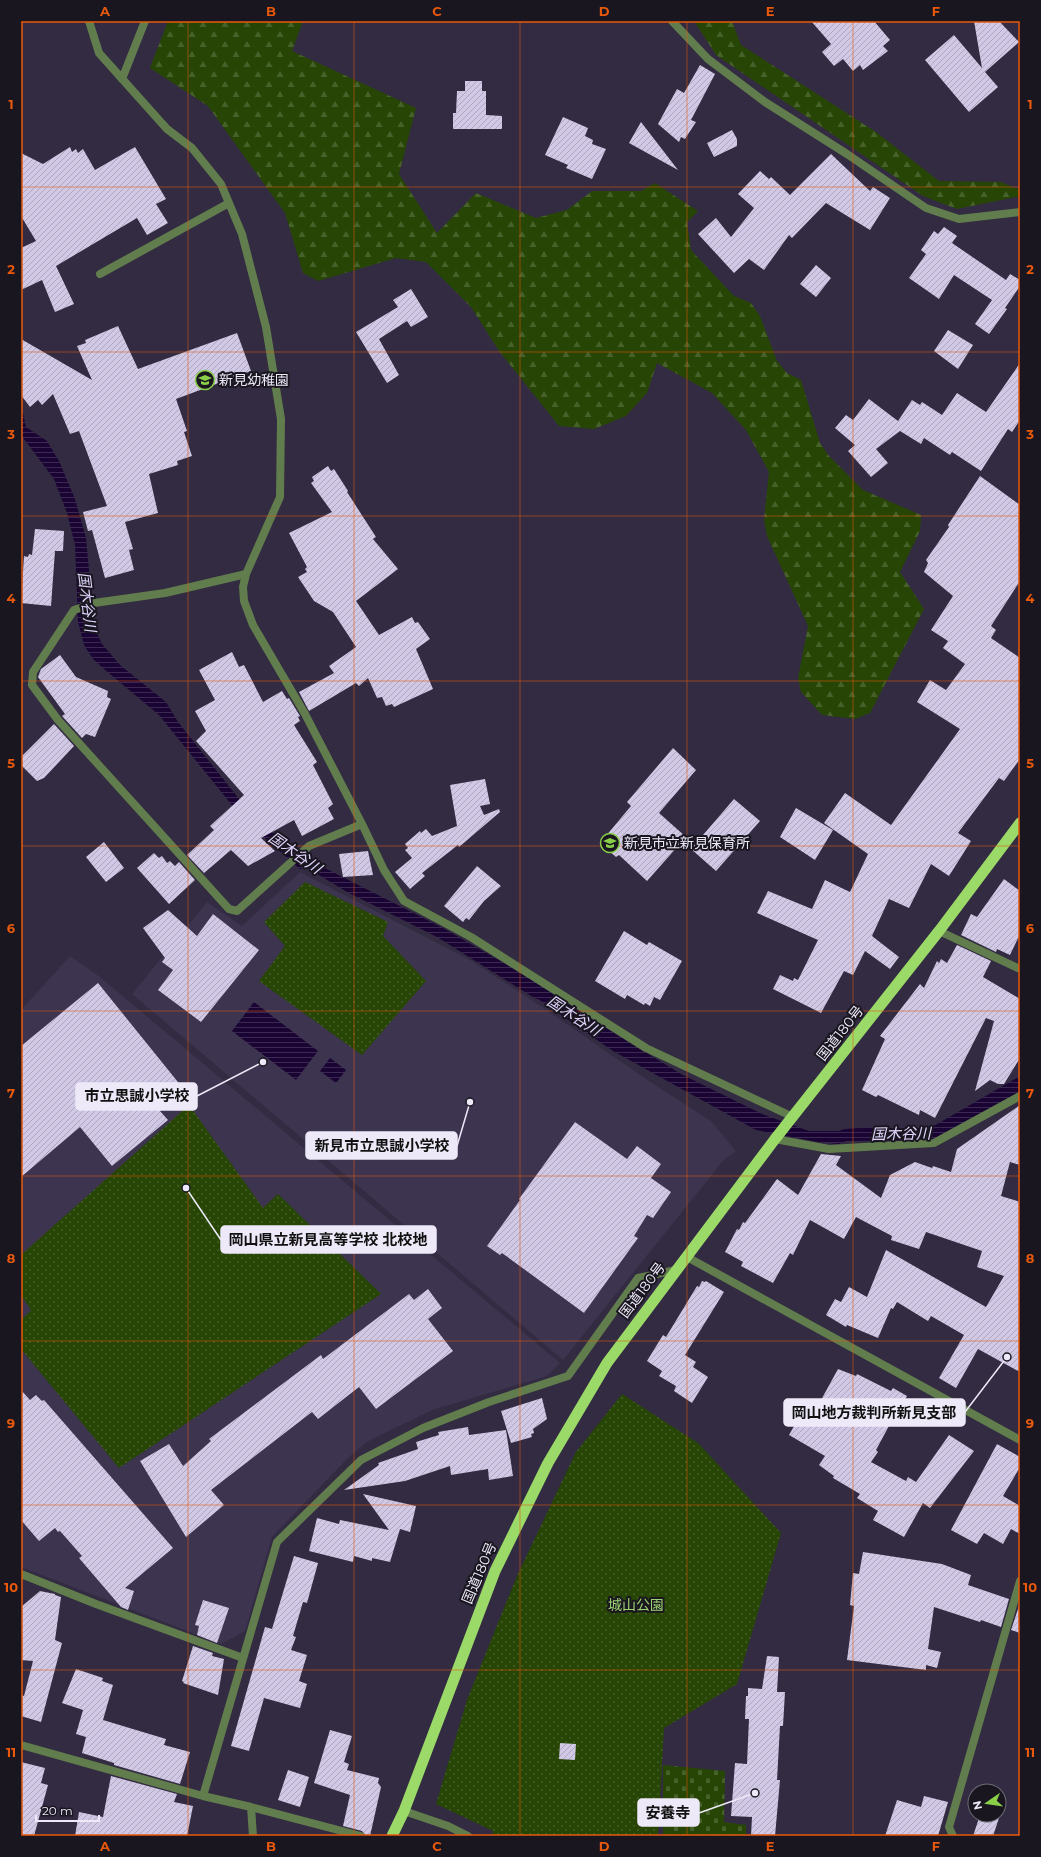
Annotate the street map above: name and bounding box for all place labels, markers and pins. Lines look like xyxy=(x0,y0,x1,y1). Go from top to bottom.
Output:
school or university icon: 新見幼稚園 xyxy=(194,369,216,391)
place label: 新見幼稚園 xyxy=(219,371,289,389)
school or university icon: 新見市立新見保育所 xyxy=(599,832,621,854)
place label: 新見市立新見保育所 xyxy=(624,834,750,852)
callout: 市立思誠小学校 xyxy=(76,1083,197,1110)
callout: 新見市立思誠小学校 xyxy=(306,1132,457,1159)
callout: 岡山県立新見高等学校 北校地 xyxy=(221,1226,436,1253)
callout: 岡山地方裁判所新見支部 xyxy=(784,1399,965,1426)
callout: 安養寺 xyxy=(638,1799,699,1826)

